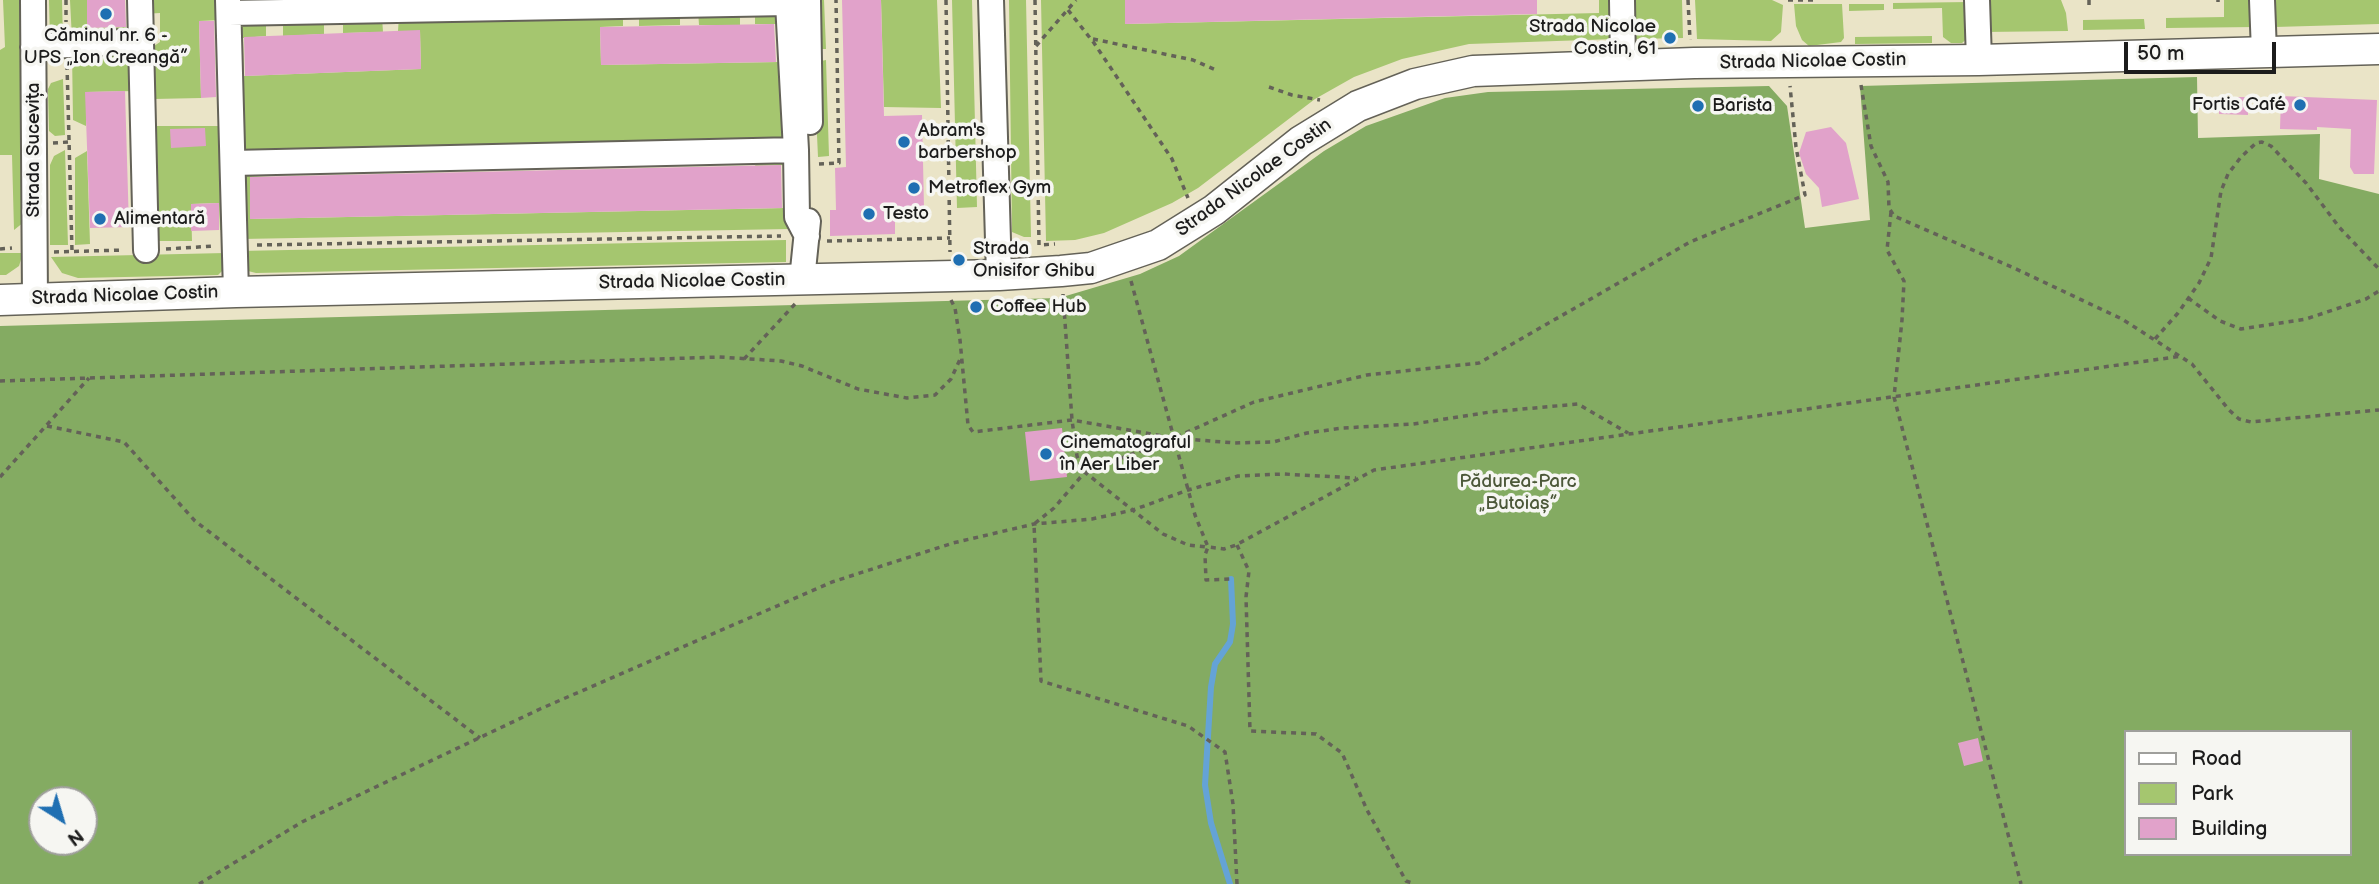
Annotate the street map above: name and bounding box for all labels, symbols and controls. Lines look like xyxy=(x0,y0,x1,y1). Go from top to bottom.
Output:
marker: Căminul nr. 6 - UPS „Ion Creangă” xyxy=(98,6,114,22)
place label: Strada Nicolae Costin, 61 xyxy=(1529,16,1656,60)
place label: Căminul nr. 6 - UPS „Ion Creangă” xyxy=(24,25,188,69)
scale bar xyxy=(2127,28,2279,72)
marker: Strada Nicolae Costin, 61 xyxy=(1662,30,1678,46)
text: 50 m xyxy=(2137,41,2184,66)
street label: Strada Nicolae Costin xyxy=(1719,49,1907,75)
street label: Strada Sucevița xyxy=(23,83,45,217)
place label: Fortis Café xyxy=(2192,94,2286,116)
place label: Barista xyxy=(1712,95,1772,117)
marker: Fortis Café xyxy=(2292,97,2308,113)
marker: Barista xyxy=(1690,98,1706,114)
street label: Strada Nicolae Costin xyxy=(1172,114,1336,242)
place label: Abram's barbershop xyxy=(918,120,1017,164)
marker: Abram's barbershop xyxy=(896,134,912,150)
place label: Metroflex Gym xyxy=(928,177,1051,199)
marker: Metroflex Gym xyxy=(906,180,922,196)
place label: Testo xyxy=(883,203,929,225)
marker: Testo xyxy=(861,206,877,222)
place label: Alimentară xyxy=(114,208,205,230)
marker: Alimentară xyxy=(92,211,108,227)
place label: Strada Onisifor Ghibu xyxy=(973,238,1095,282)
marker: Strada Onisifor Ghibu xyxy=(951,252,967,268)
street label: Strada Nicolae Costin xyxy=(598,269,786,295)
street label: Strada Nicolae Costin xyxy=(31,281,219,311)
place label: Coffee Hub xyxy=(990,296,1087,318)
marker: Coffee Hub xyxy=(968,299,984,315)
place label: Cinematograful în Aer Liber xyxy=(1060,432,1191,476)
marker: Cinematograful în Aer Liber xyxy=(1038,446,1054,462)
park label: Pădurea-Parc „Butoiaș” xyxy=(1459,471,1577,515)
legend xyxy=(2124,730,2351,856)
text: Road xyxy=(2191,746,2242,771)
text: Park xyxy=(2191,781,2233,806)
north arrow xyxy=(28,786,98,856)
text: Building xyxy=(2191,816,2267,841)
text: N xyxy=(62,823,87,850)

